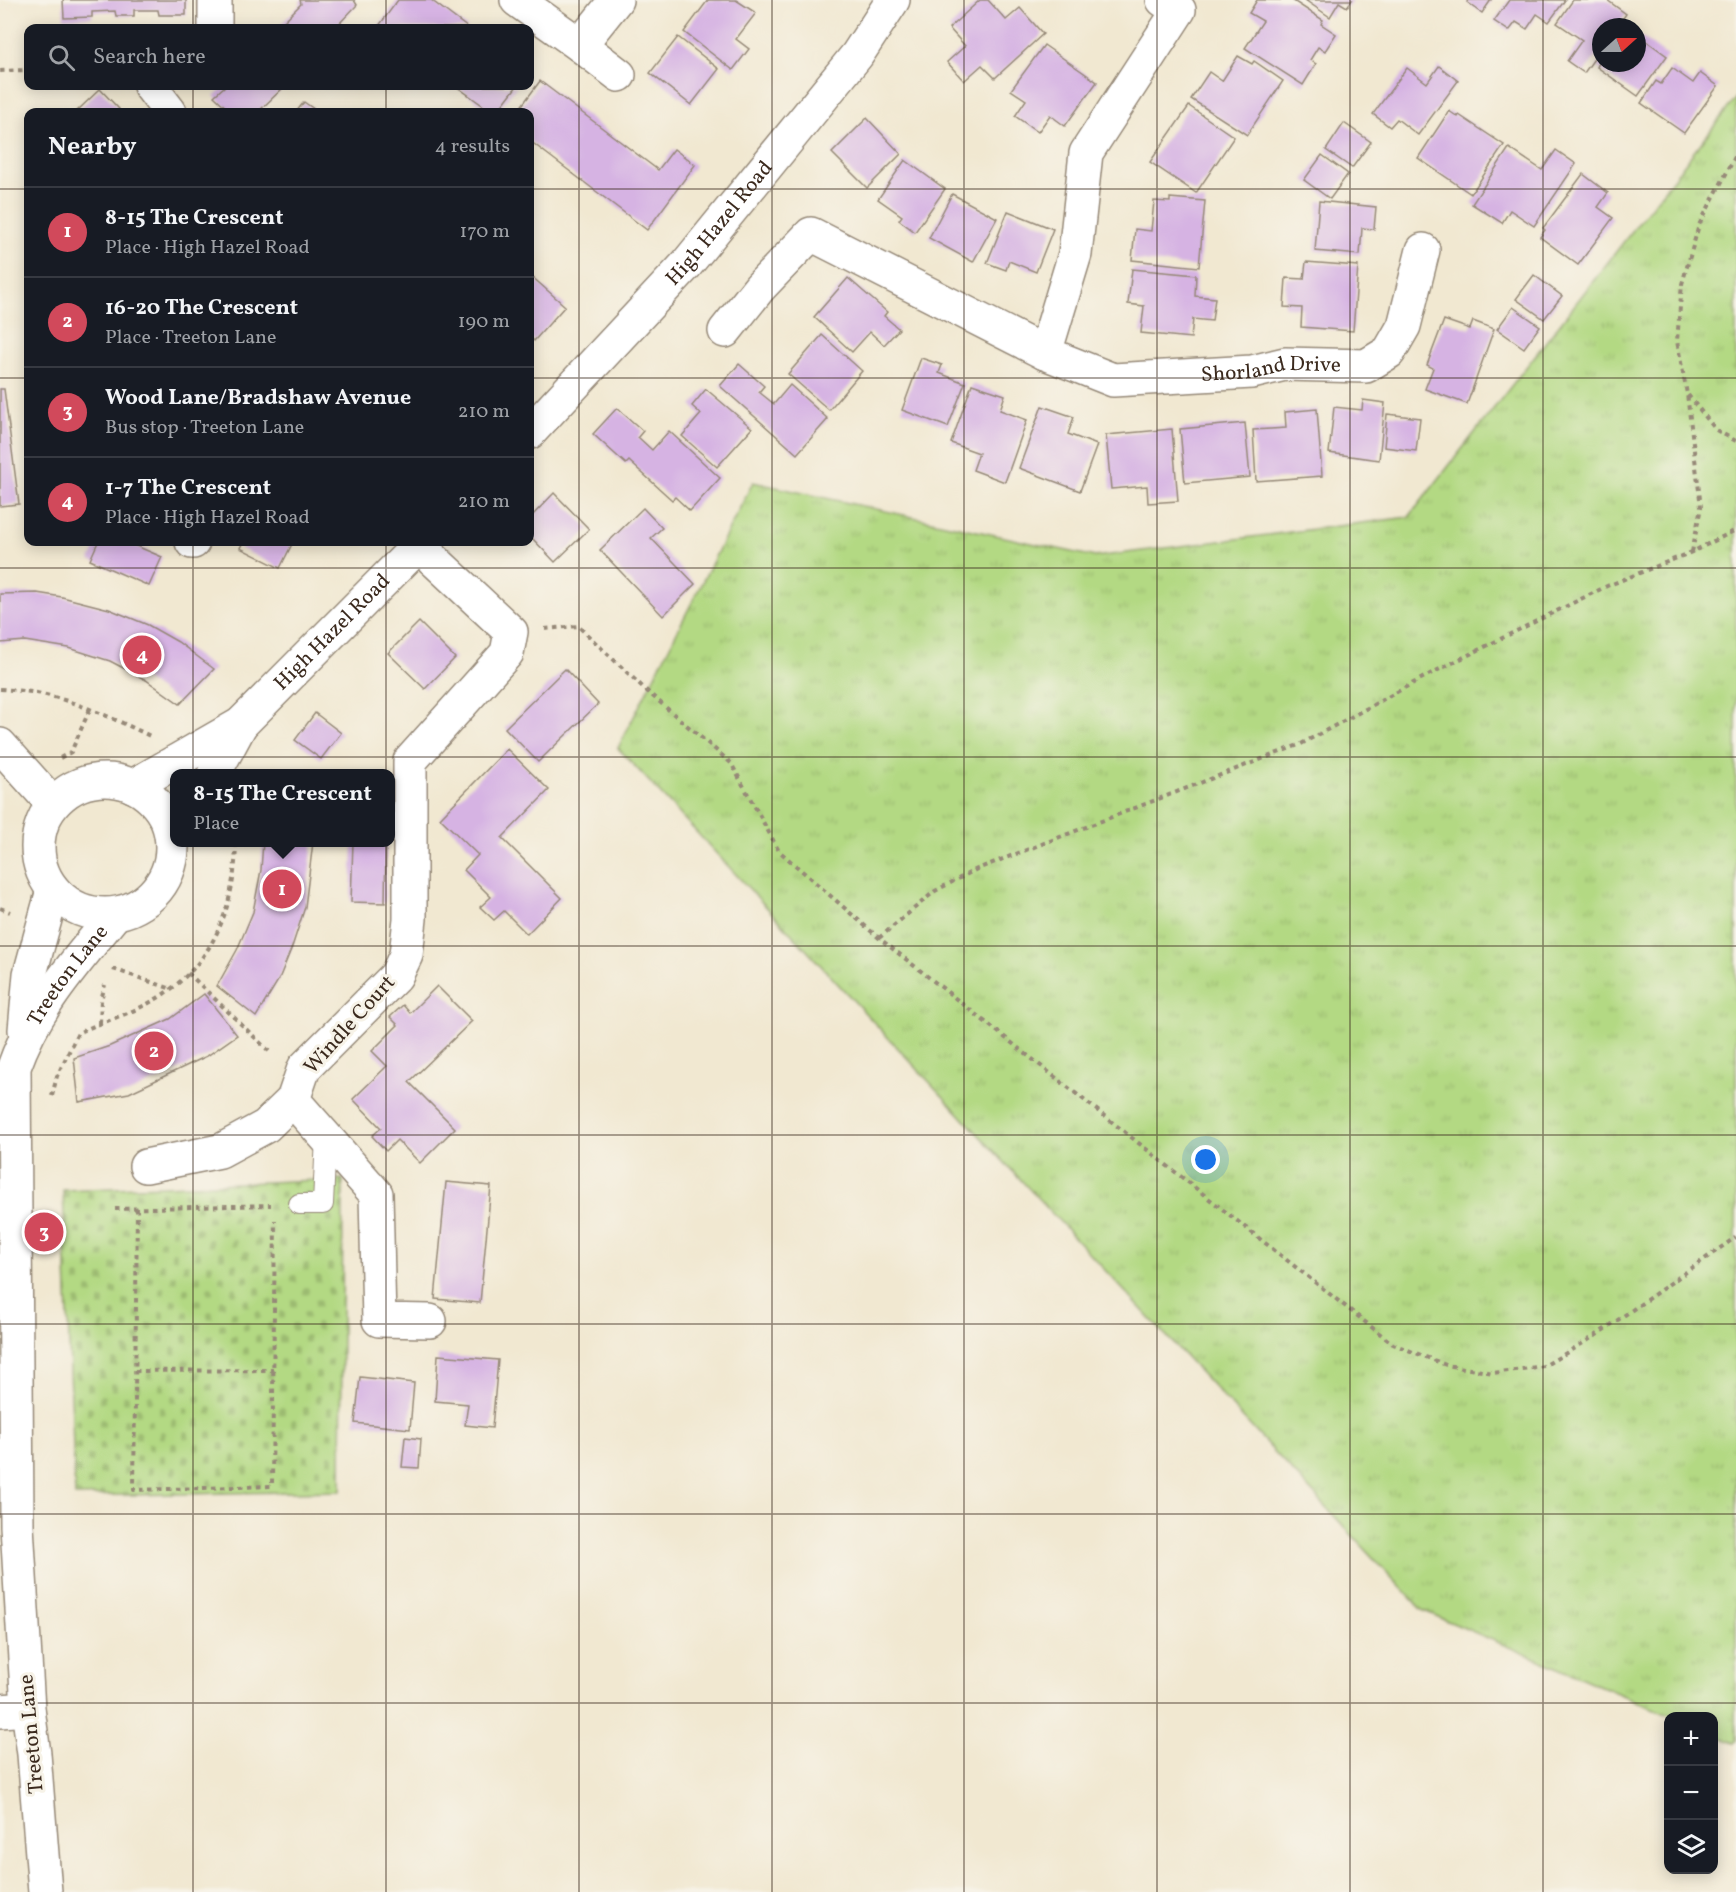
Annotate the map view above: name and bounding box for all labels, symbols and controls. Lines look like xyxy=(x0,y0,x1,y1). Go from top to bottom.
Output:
north arrow xyxy=(1592,18,1646,72)
search box xyxy=(24,24,534,90)
icon: search xyxy=(45,41,78,74)
text: Search here xyxy=(93,42,206,73)
text: Nearby xyxy=(48,129,137,165)
text: 4 results xyxy=(435,133,510,161)
street label: High Hazel Road xyxy=(659,155,780,292)
text: 8-15 The Crescent xyxy=(105,203,283,234)
text: 1 xyxy=(63,218,72,246)
text: 170 m xyxy=(460,218,510,246)
text: Place · High Hazel Road xyxy=(105,234,310,262)
text: 16-20 The Crescent xyxy=(105,293,298,324)
text: 2 xyxy=(62,308,73,336)
text: 190 m xyxy=(458,308,510,336)
text: Place · Treeton Lane xyxy=(105,324,277,352)
street label: Shorland Drive xyxy=(1200,350,1341,389)
text: Wood Lane/Bradshaw Avenue xyxy=(105,383,411,414)
text: 3 xyxy=(62,398,73,426)
text: 210 m xyxy=(458,398,510,426)
text: Bus stop · Treeton Lane xyxy=(105,414,304,442)
text: 1-7 The Crescent xyxy=(105,473,271,504)
text: 4 xyxy=(61,488,74,516)
text: 210 m xyxy=(458,488,510,516)
text: Place · High Hazel Road xyxy=(105,504,310,532)
street label: High Hazel Road xyxy=(268,567,397,697)
pin: 4 xyxy=(122,632,162,678)
popup xyxy=(170,769,395,847)
text: 8-15 The Crescent xyxy=(193,779,372,810)
text: Place xyxy=(193,810,239,838)
pin: 1 xyxy=(262,866,302,912)
street label: Treeton Lane xyxy=(21,919,115,1032)
street label: Windle Court xyxy=(298,969,402,1081)
pin: 2 xyxy=(134,1028,174,1074)
your location xyxy=(1191,1145,1220,1174)
pin: 3 xyxy=(24,1210,63,1254)
street label: Treeton Lane xyxy=(12,1673,52,1795)
map controls xyxy=(1664,1712,1718,1874)
button: + xyxy=(1664,1712,1718,1766)
button: − xyxy=(1664,1766,1718,1820)
button: layers xyxy=(1664,1820,1718,1874)

